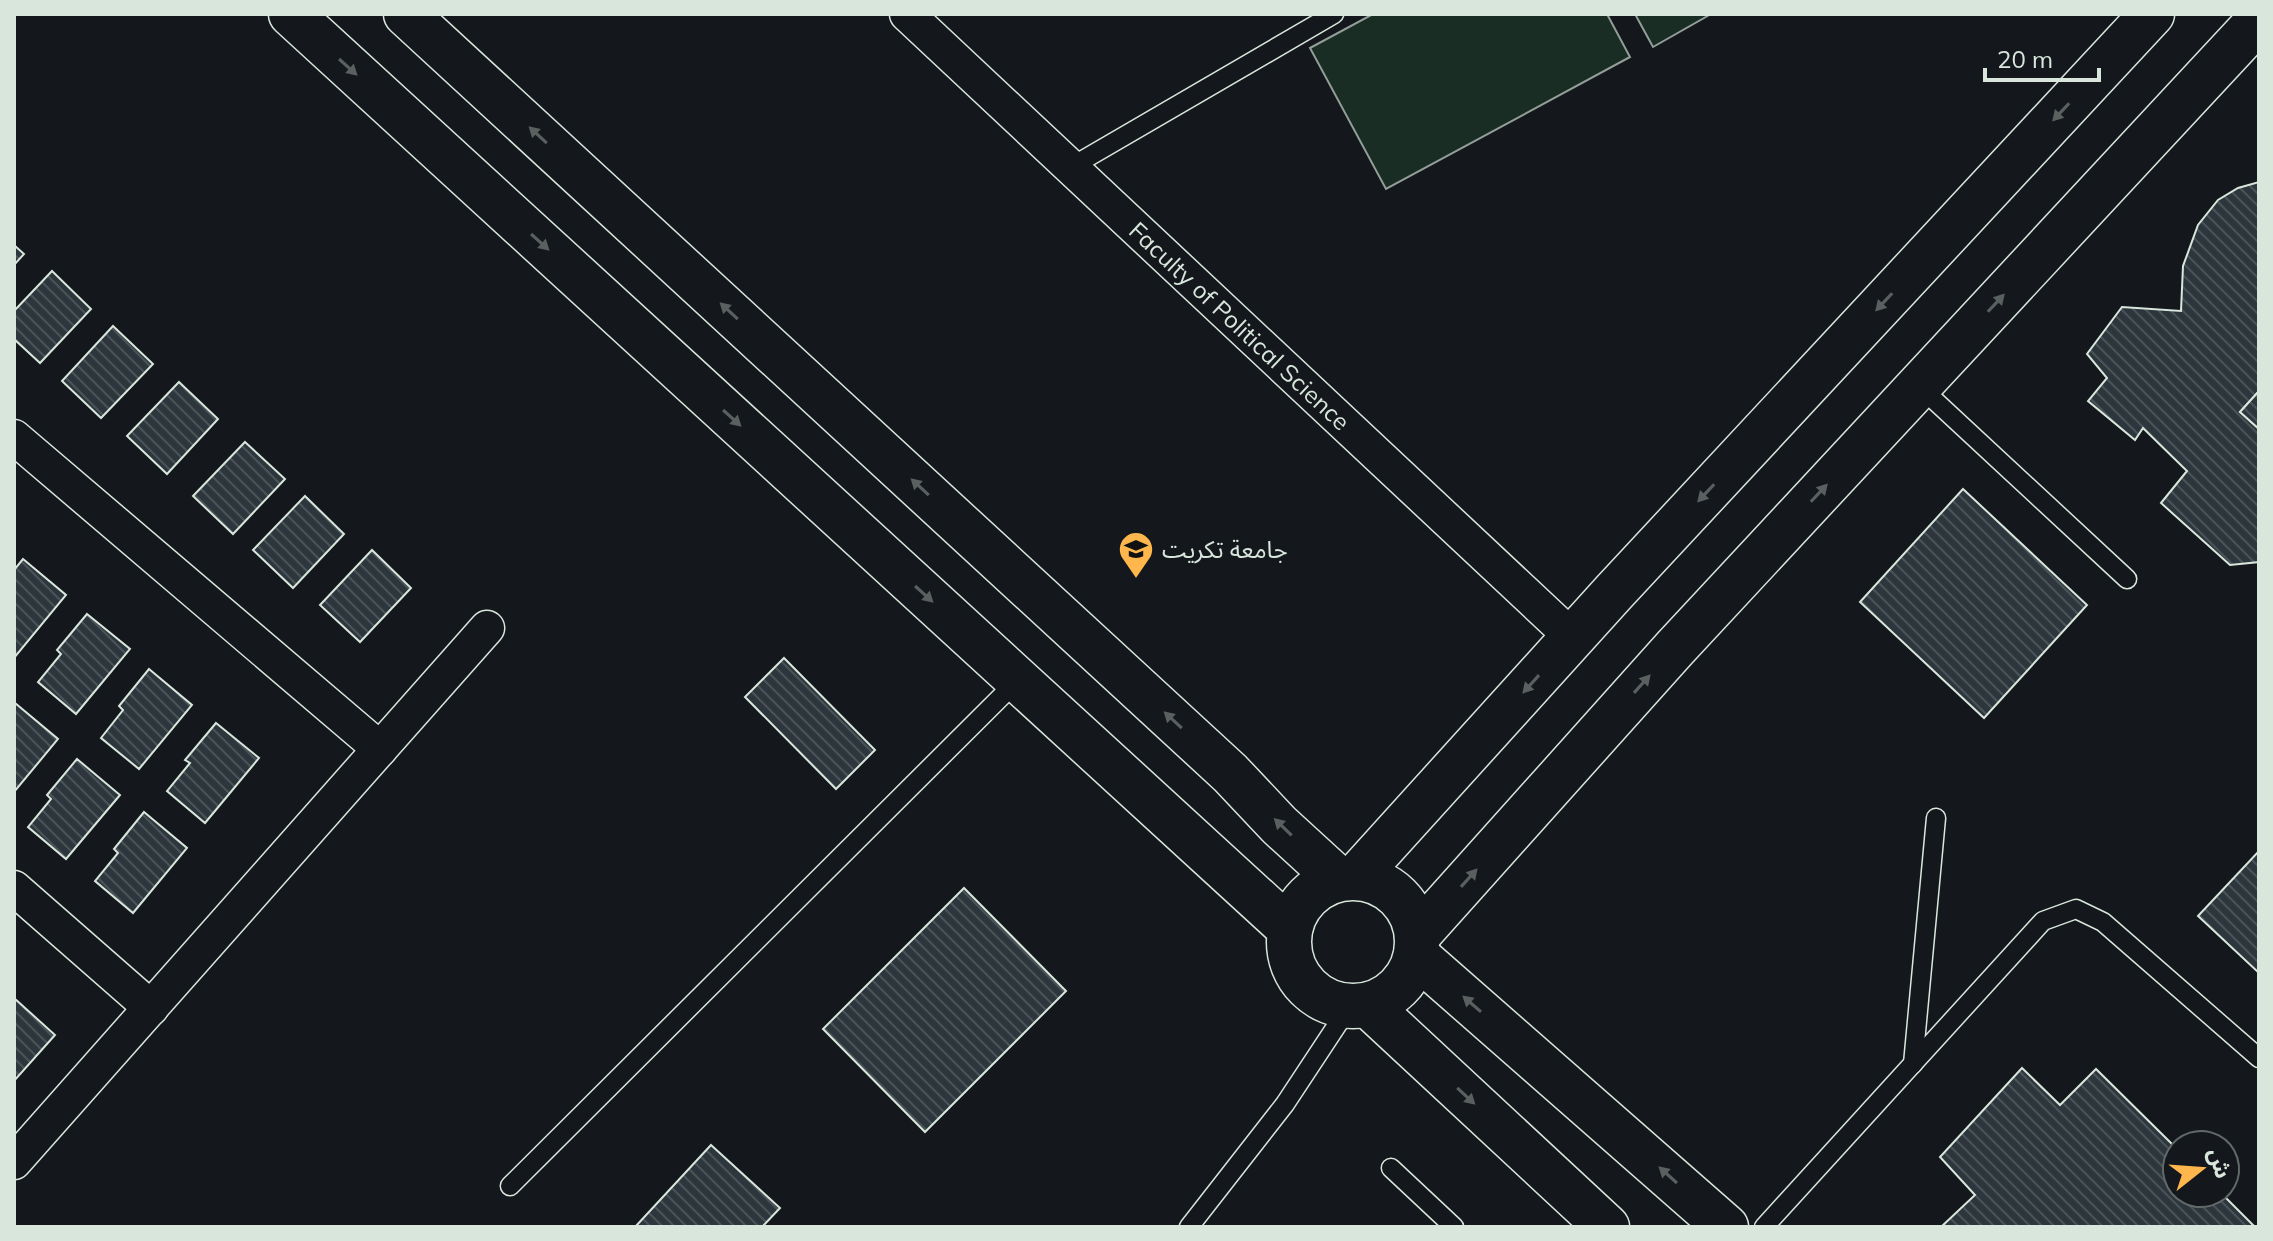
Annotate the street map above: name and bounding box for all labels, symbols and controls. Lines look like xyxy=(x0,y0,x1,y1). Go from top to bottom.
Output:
scale bar xyxy=(1985,32,2099,82)
text: 20 m xyxy=(1997,44,2053,74)
one-way arrow xyxy=(339,57,358,75)
one-way arrow xyxy=(2052,102,2070,121)
one-way arrow xyxy=(528,126,547,144)
street label: Faculty of Political Science xyxy=(1123,215,1356,436)
one-way arrow xyxy=(530,233,549,251)
one-way arrow xyxy=(1875,293,1893,312)
one-way arrow xyxy=(1986,294,2004,313)
one-way arrow xyxy=(719,302,738,320)
one-way arrow xyxy=(722,408,741,426)
one-way arrow xyxy=(911,479,930,497)
one-way arrow xyxy=(1698,483,1716,502)
one-way arrow xyxy=(1809,484,1827,503)
school or university icon: جامعة تكريت xyxy=(1117,530,1155,580)
place label: جامعة تكريت xyxy=(1162,534,1288,564)
one-way arrow xyxy=(914,584,933,602)
one-way arrow xyxy=(1522,675,1540,694)
one-way arrow xyxy=(1633,675,1651,694)
one-way arrow xyxy=(1164,712,1183,730)
one-way arrow xyxy=(1274,819,1293,837)
one-way arrow xyxy=(1460,869,1477,889)
one-way arrow xyxy=(1463,996,1483,1013)
one-way arrow xyxy=(1456,1087,1475,1105)
north arrow xyxy=(2161,1129,2241,1209)
text: ش xyxy=(2202,1145,2238,1182)
one-way arrow xyxy=(1659,1167,1679,1184)

